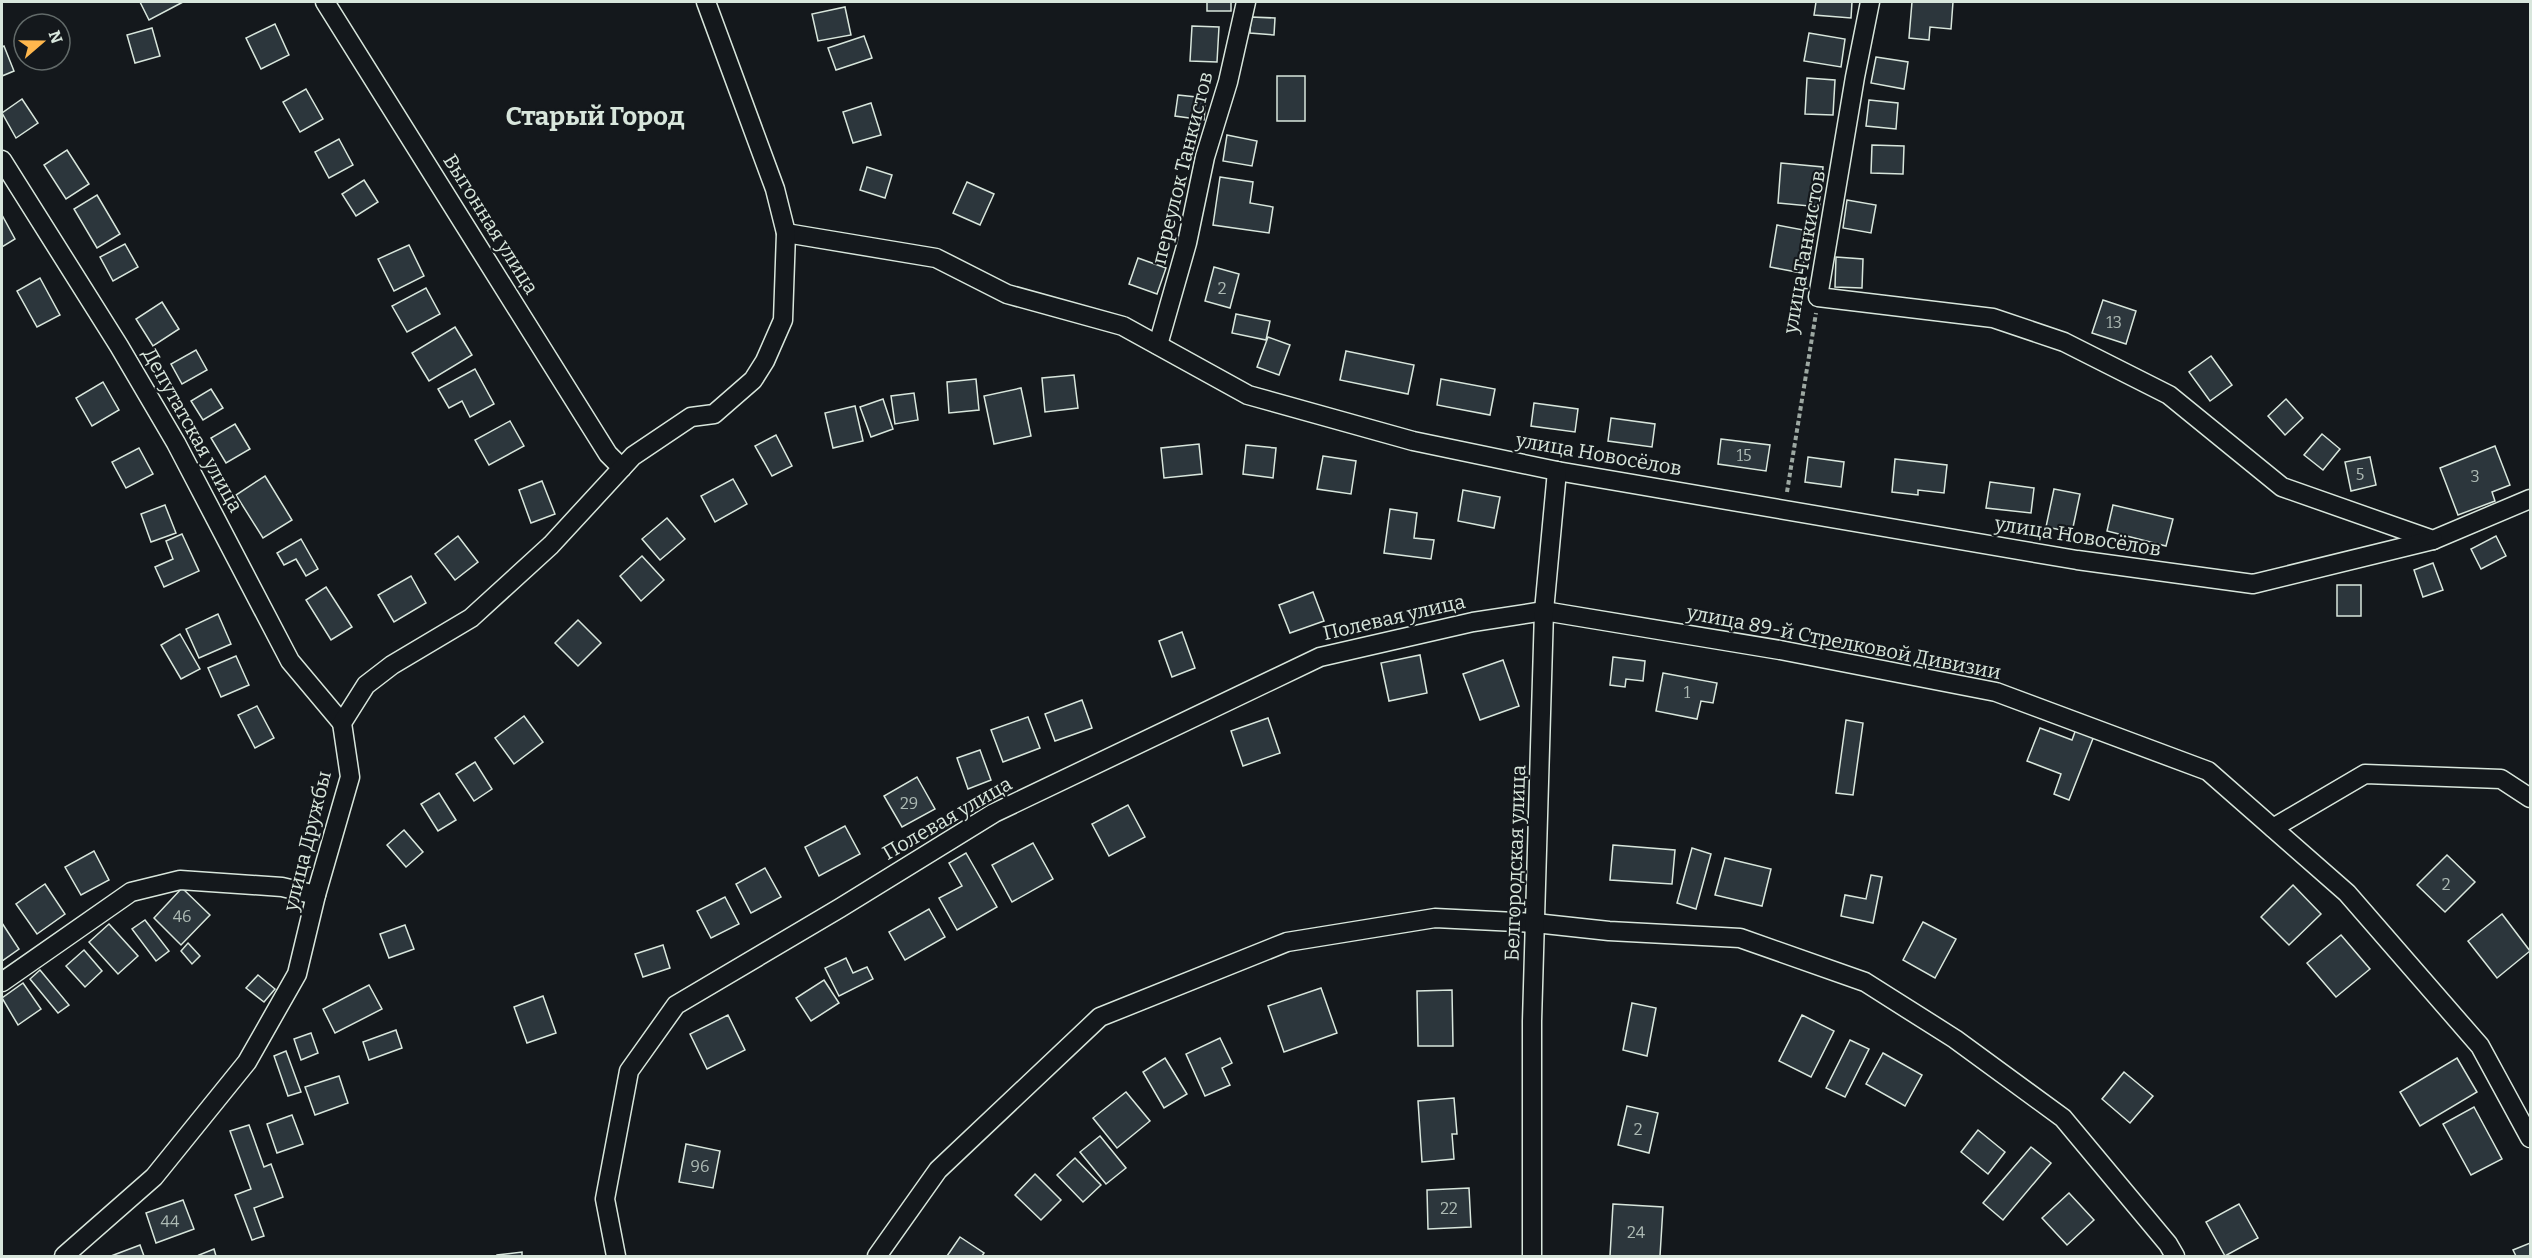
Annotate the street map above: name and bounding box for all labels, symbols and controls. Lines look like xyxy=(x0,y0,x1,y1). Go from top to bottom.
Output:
north arrow xyxy=(12,12,72,72)
text: N xyxy=(45,28,67,46)
street label: переулок Танкистов xyxy=(1146,69,1218,267)
district label: Старый Город xyxy=(505,101,685,132)
street label: Выгонная улица xyxy=(438,150,544,298)
street label: улица Танкистов xyxy=(1778,169,1830,336)
house number: 2 xyxy=(1218,279,1226,298)
house number: 13 xyxy=(2106,313,2122,332)
street label: Депутатская улица xyxy=(138,344,248,516)
street label: улица Новосёлов xyxy=(1513,427,1684,480)
house number: 15 xyxy=(1736,446,1752,465)
house number: 5 xyxy=(2356,465,2364,484)
house number: 3 xyxy=(2470,467,2480,486)
street label: улица Новосёлов xyxy=(1992,511,2163,561)
street label: Полевая улица xyxy=(1320,589,1468,645)
street label: улица 89-й Стрелковой Дивизии xyxy=(1684,600,2003,684)
house number: 1 xyxy=(1684,683,1691,702)
street label: Белгородская улица xyxy=(1500,764,1530,962)
street label: улица Дружбы xyxy=(278,768,336,914)
street label: Полевая улица xyxy=(878,771,1016,865)
house number: 29 xyxy=(900,794,918,813)
house number: 2 xyxy=(2442,875,2450,894)
house number: 46 xyxy=(173,907,191,926)
house number: 2 xyxy=(1634,1120,1642,1139)
house number: 96 xyxy=(691,1157,709,1176)
house number: 22 xyxy=(1440,1199,1458,1218)
house number: 44 xyxy=(161,1212,180,1231)
house number: 24 xyxy=(1627,1223,1646,1242)

